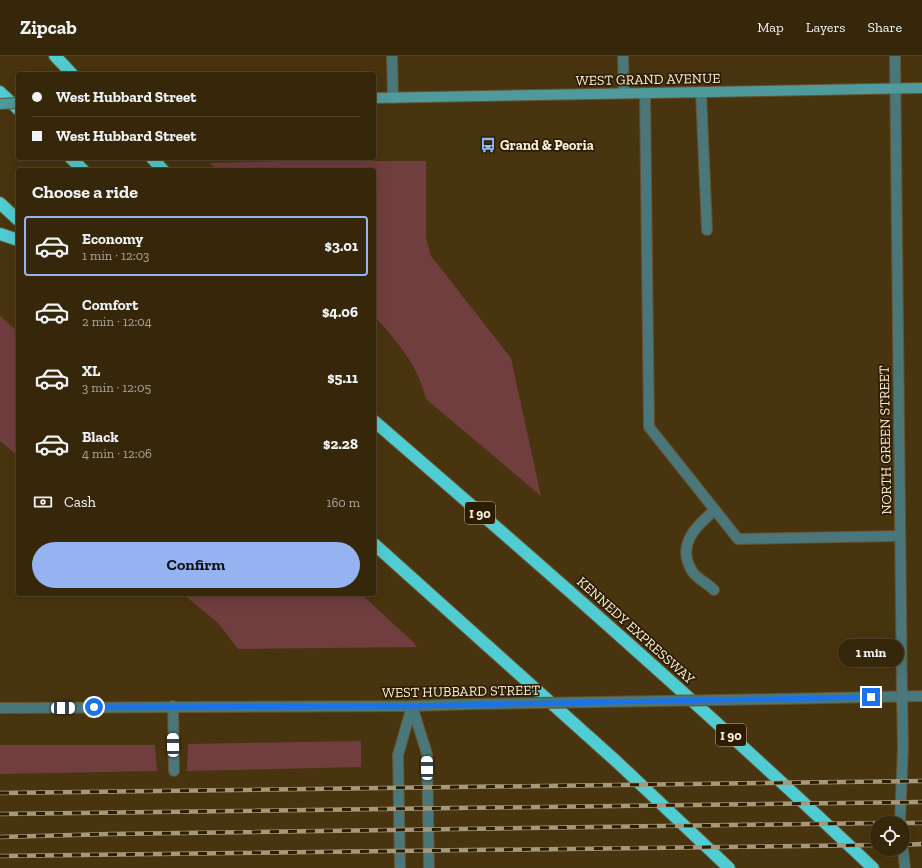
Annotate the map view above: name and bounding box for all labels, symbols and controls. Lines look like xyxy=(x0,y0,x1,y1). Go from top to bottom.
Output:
text: Zipcab xyxy=(20,16,77,39)
text: Map xyxy=(757,19,784,36)
text: Layers xyxy=(806,19,845,36)
text: Share xyxy=(867,19,902,36)
street label: WEST GRAND AVENUE xyxy=(575,70,721,89)
text: West Hubbard Street xyxy=(56,88,196,106)
text: West Hubbard Street xyxy=(56,127,196,145)
bus stop icon: Grand & Peoria xyxy=(479,136,497,154)
place label: Grand & Peoria xyxy=(500,137,594,154)
text: Choose a ride xyxy=(32,181,138,203)
icon: car xyxy=(34,228,70,264)
text: Economy xyxy=(82,230,143,248)
text: $3.01 xyxy=(325,237,358,255)
text: 1 min · 12:03 xyxy=(82,248,149,263)
icon: car xyxy=(34,294,70,330)
text: Comfort xyxy=(82,296,138,314)
text: $4.06 xyxy=(322,303,358,321)
text: 2 min · 12:04 xyxy=(82,314,152,329)
icon: car xyxy=(34,360,70,396)
text: XL xyxy=(82,362,100,380)
street label: NORTH GREEN STREET xyxy=(876,365,895,515)
text: $5.11 xyxy=(327,369,358,387)
text: 3 min · 12:05 xyxy=(82,380,151,395)
icon: car xyxy=(34,426,70,462)
text: Black xyxy=(82,428,119,446)
text: $2.28 xyxy=(323,435,358,453)
text: 4 min · 12:06 xyxy=(82,446,152,461)
icon: cash xyxy=(32,491,54,513)
text: Cash xyxy=(64,493,96,511)
text: 160 m xyxy=(326,495,360,510)
road number: I 90 xyxy=(465,502,495,524)
button: Confirm xyxy=(32,542,360,588)
street label: KENNEDY EXPRESSWAY xyxy=(573,573,698,688)
callout: 1 min xyxy=(838,639,904,667)
text: 1 min xyxy=(856,645,886,660)
street label: WEST HUBBARD STREET xyxy=(382,682,541,701)
route end xyxy=(862,688,880,706)
route start xyxy=(85,698,103,716)
car xyxy=(51,702,75,714)
road number: I 90 xyxy=(716,724,746,746)
car xyxy=(167,733,179,757)
car xyxy=(421,756,433,780)
map controls xyxy=(870,816,910,856)
button: locate xyxy=(870,816,910,856)

